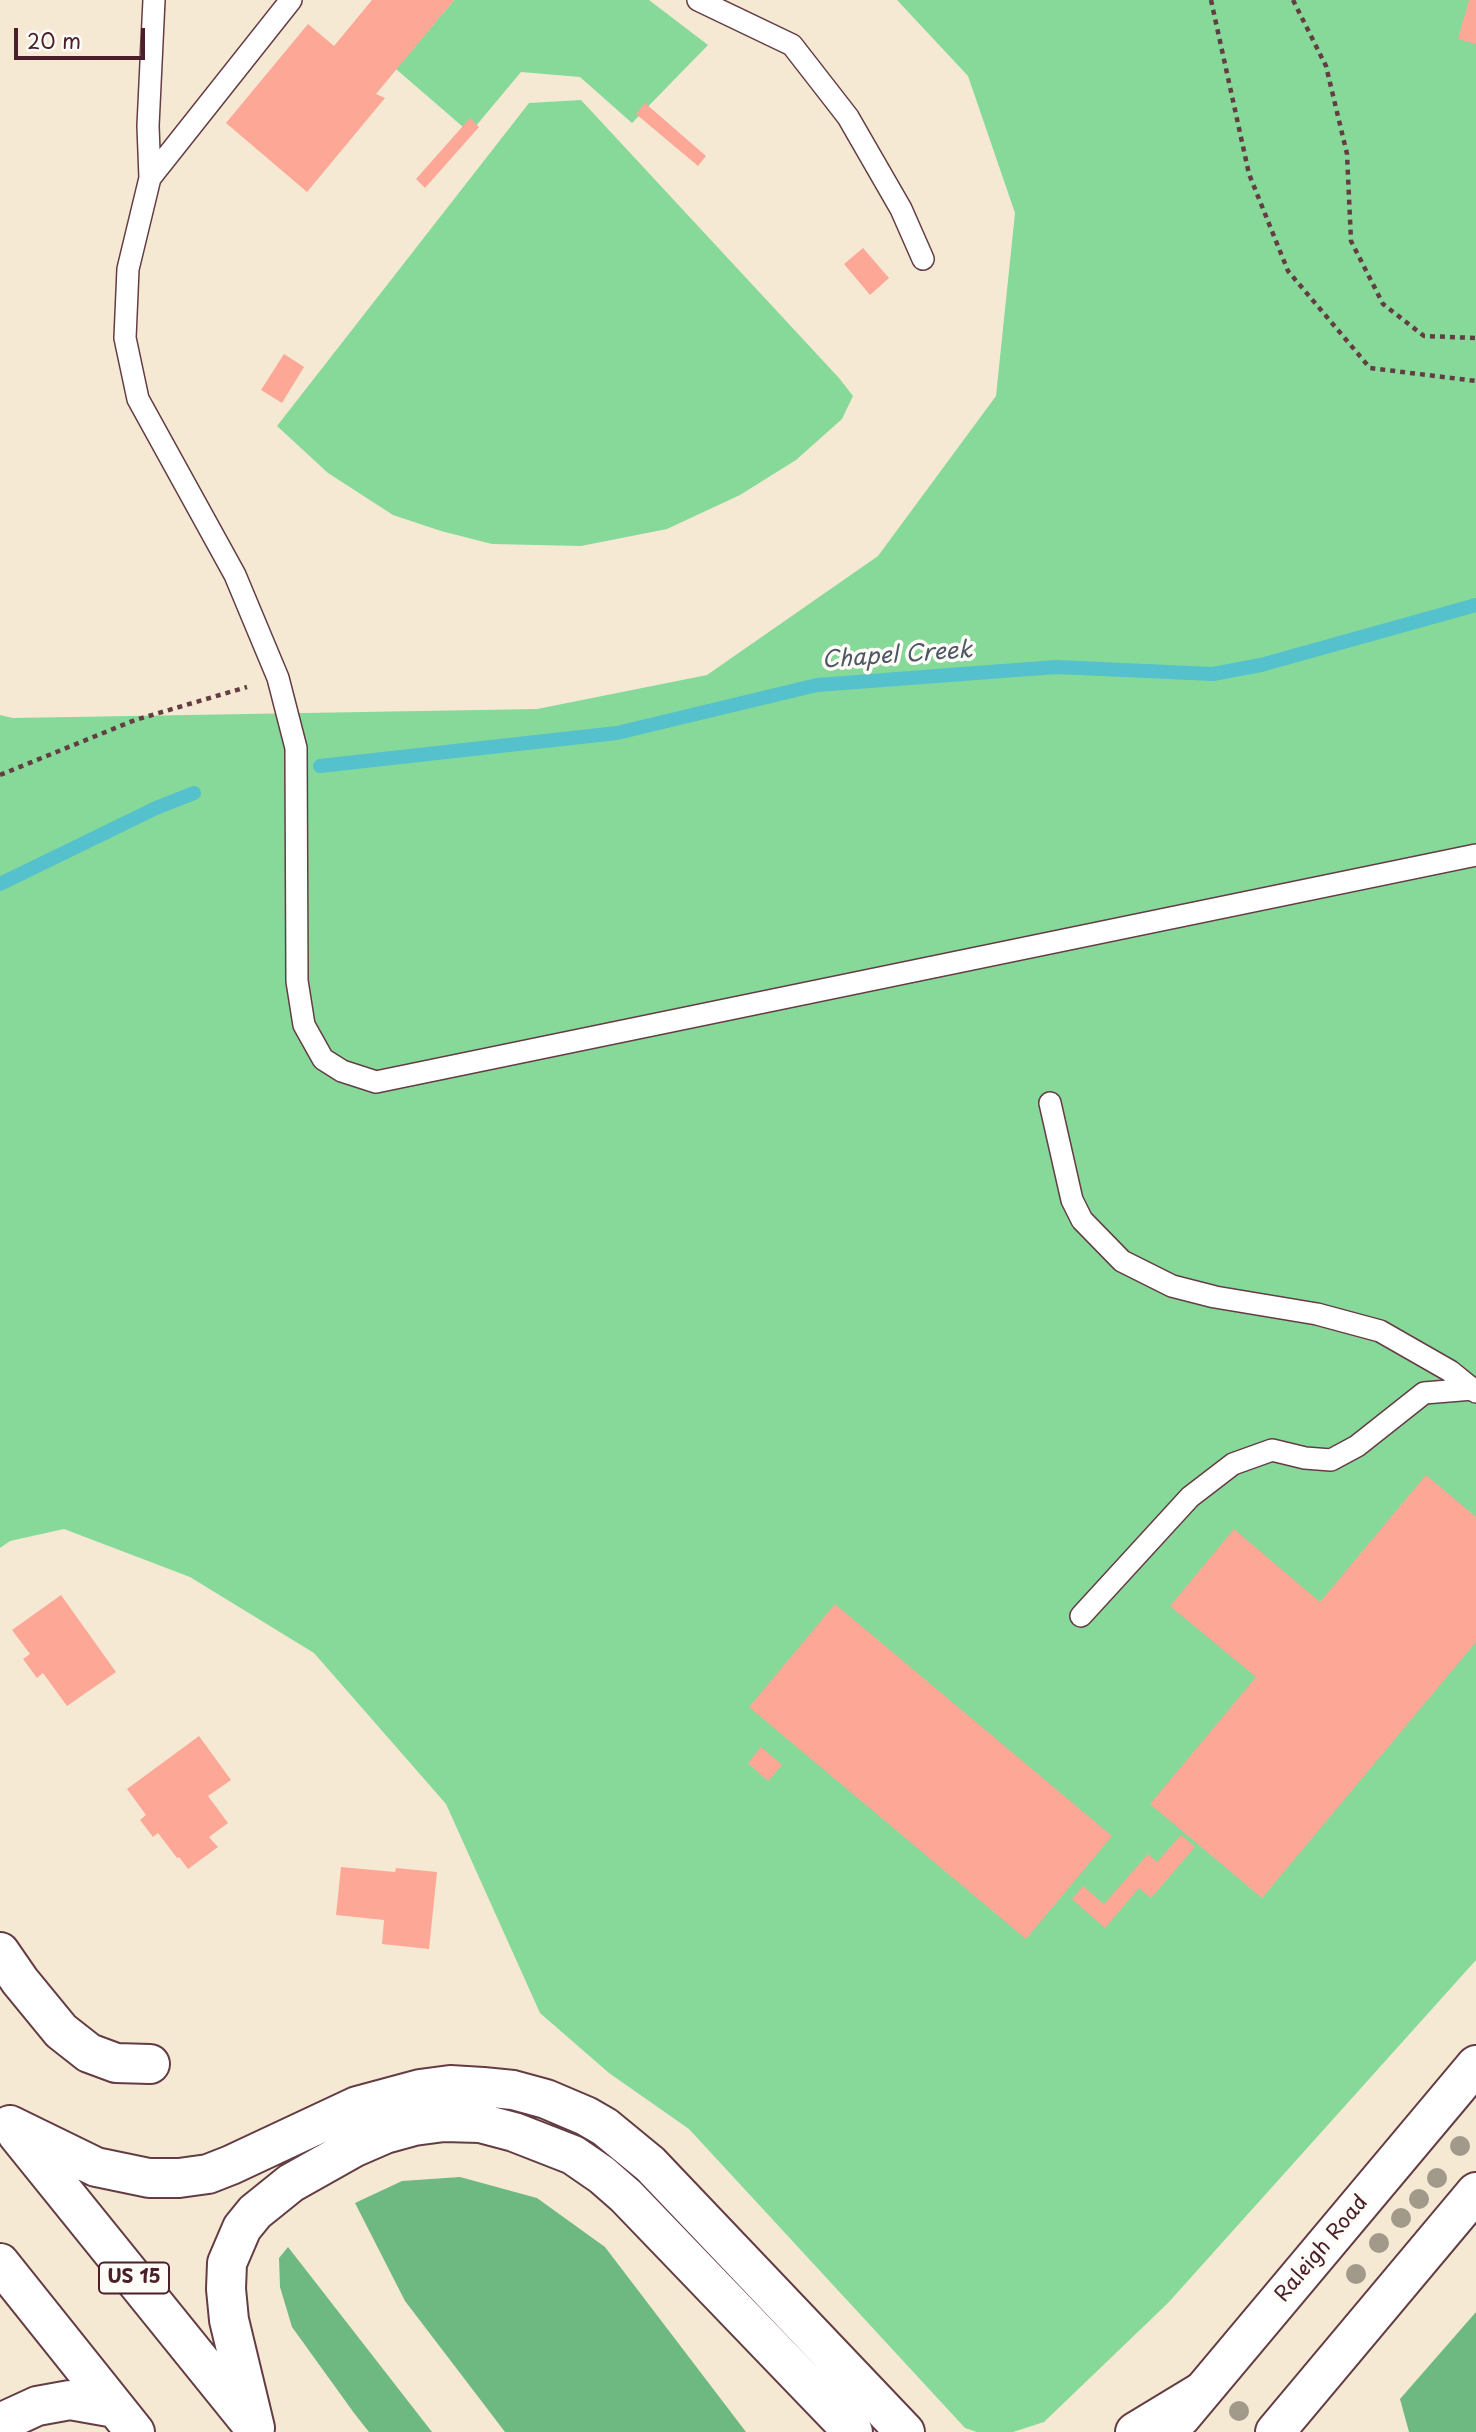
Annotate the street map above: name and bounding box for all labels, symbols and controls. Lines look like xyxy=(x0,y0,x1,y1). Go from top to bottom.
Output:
scale bar xyxy=(18,14,149,58)
text: 20 m xyxy=(27,24,81,56)
water label: Chapel Creek xyxy=(821,637,973,675)
street label: Raleigh Road xyxy=(1270,2191,1374,2307)
road number: US 15 xyxy=(99,2262,169,2294)

